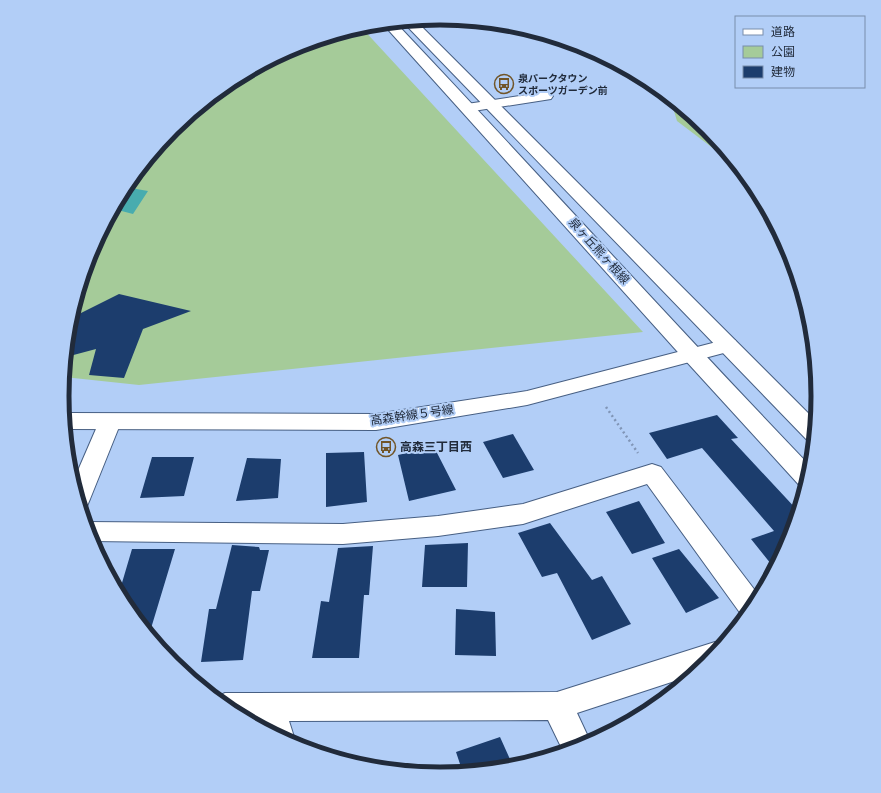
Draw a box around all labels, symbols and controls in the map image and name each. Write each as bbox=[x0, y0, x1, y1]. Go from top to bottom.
legend bbox=[735, 16, 865, 88]
text: 道路 bbox=[771, 25, 795, 39]
text: 公園 bbox=[771, 45, 795, 59]
text: 建物 bbox=[771, 65, 795, 79]
bus stop icon: 泉パークタウン スポーツガーデン前 bbox=[493, 73, 515, 95]
place label: 泉パークタウン スポーツガーデン前 bbox=[518, 73, 608, 96]
street label: 泉ヶ丘熊ヶ根線 bbox=[566, 215, 632, 287]
street label: 高森幹線５号線 bbox=[369, 402, 455, 428]
bus stop icon: 高森三丁目西 bbox=[375, 436, 397, 458]
place label: 高森三丁目西 bbox=[400, 440, 472, 454]

